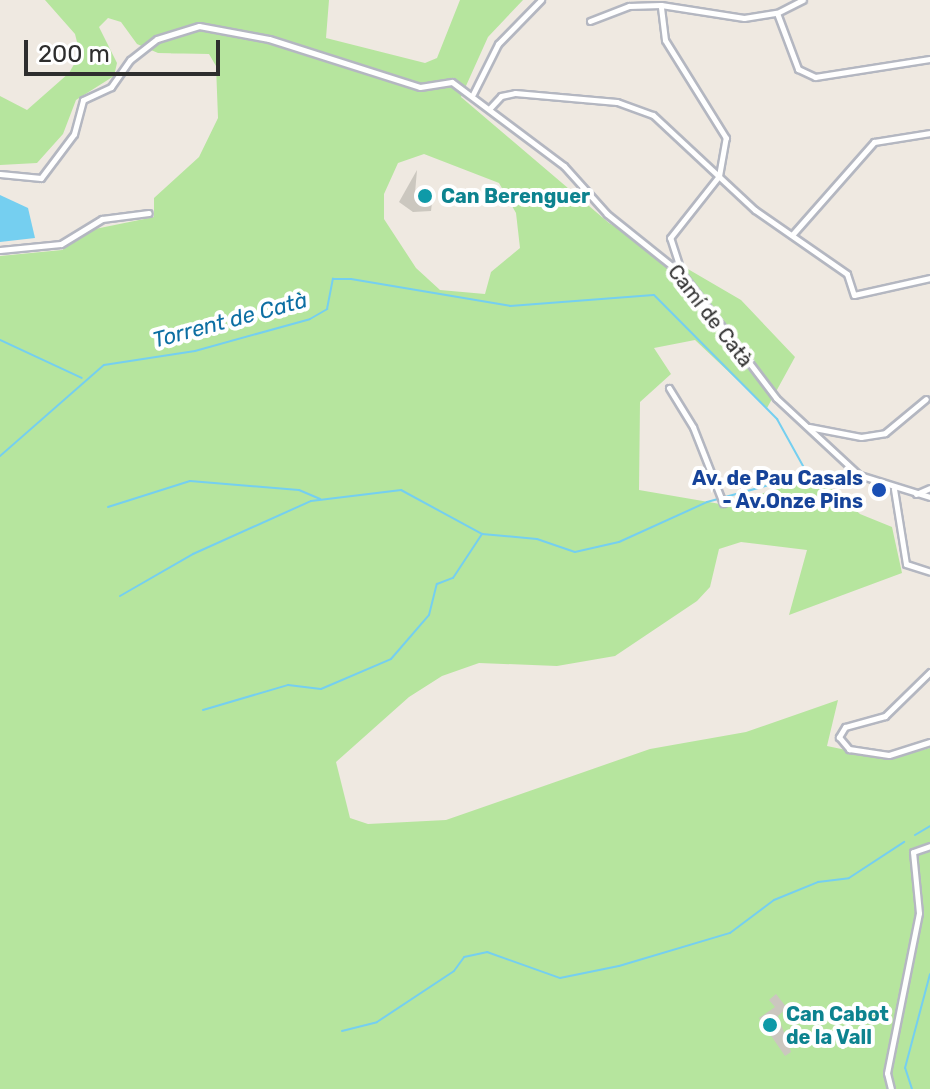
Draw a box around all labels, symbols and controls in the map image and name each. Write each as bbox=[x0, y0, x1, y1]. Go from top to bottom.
scale bar bbox=[28, 24, 224, 74]
text: 200 m bbox=[38, 40, 110, 68]
place label: Can Berenguer bbox=[441, 184, 590, 208]
marker: Can Berenguer bbox=[416, 187, 434, 205]
street label: Camí de Catà bbox=[663, 260, 757, 372]
water label: Torrent de Catà bbox=[150, 287, 310, 353]
place label: Av. de Pau Casals - Av.Onze Pins bbox=[692, 466, 863, 513]
marker: Av. de Pau Casals - Av.Onze Pins bbox=[870, 481, 888, 499]
place label: Can Cabot de la Vall bbox=[786, 1002, 889, 1049]
marker: Can Cabot de la Vall bbox=[761, 1016, 779, 1034]

